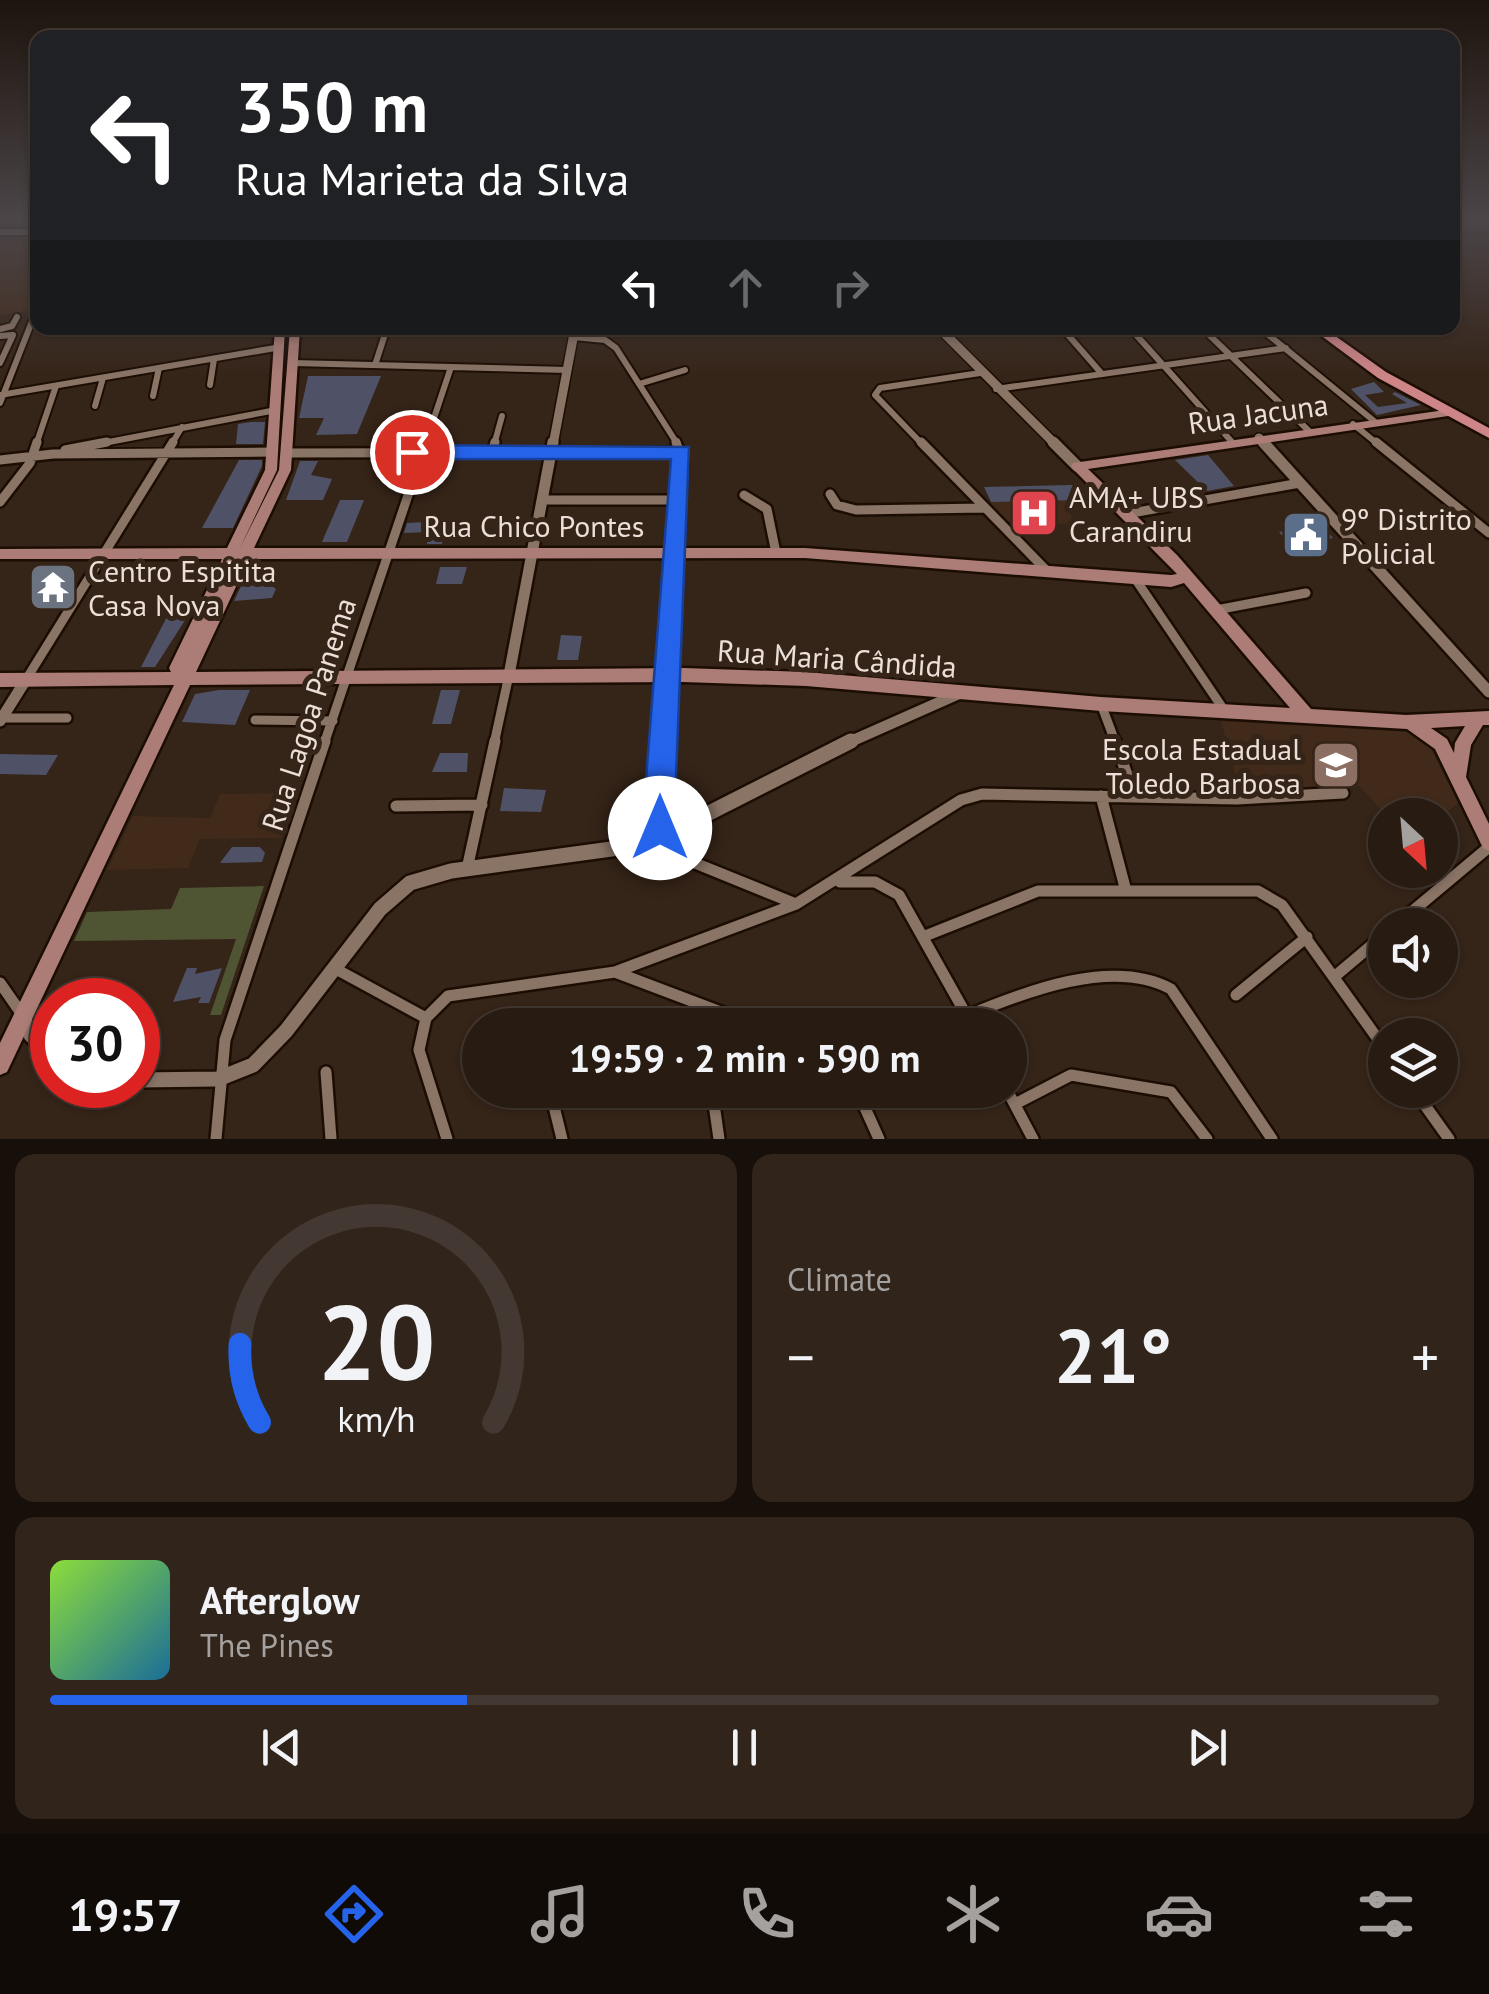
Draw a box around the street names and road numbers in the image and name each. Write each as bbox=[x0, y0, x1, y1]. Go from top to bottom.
street label: Rua Jacuna bbox=[1185, 384, 1331, 442]
street label: Rua Chico Pontes bbox=[423, 506, 645, 545]
street label: Rua Lagoa Panema bbox=[252, 592, 364, 836]
street label: Rua Maria Cândida bbox=[716, 630, 958, 686]

